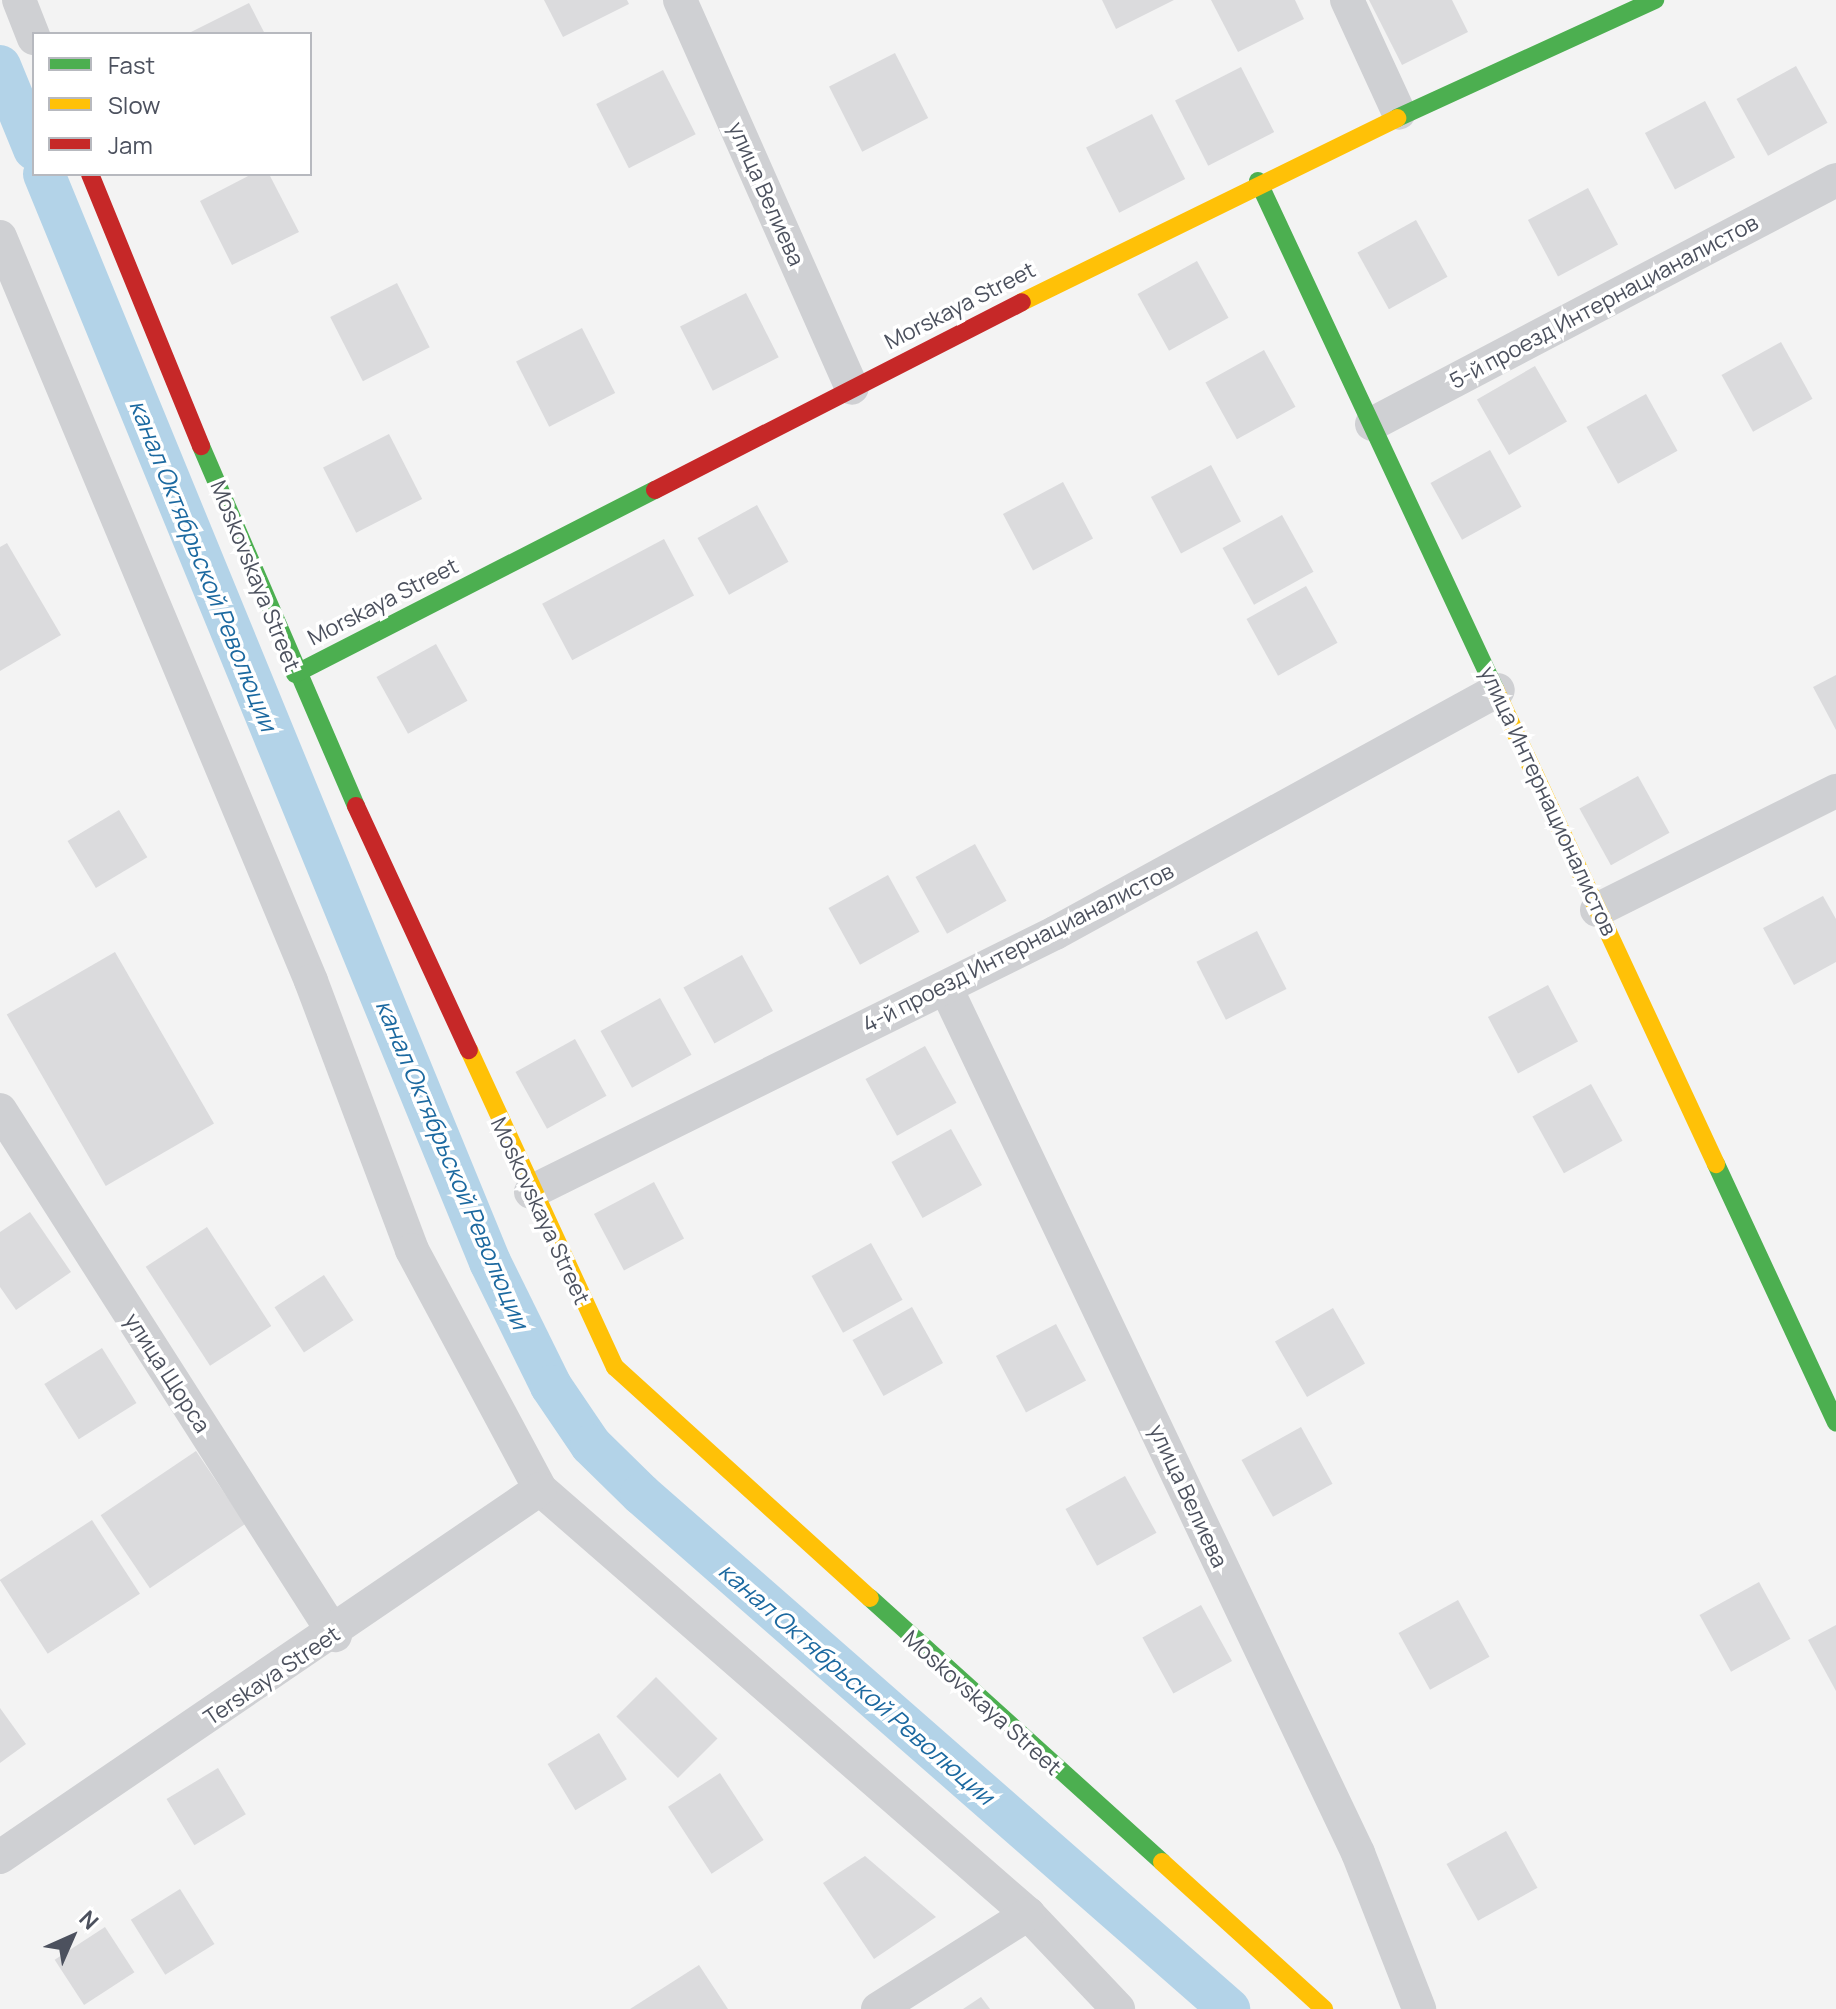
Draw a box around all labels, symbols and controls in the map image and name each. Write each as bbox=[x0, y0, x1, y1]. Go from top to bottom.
legend bbox=[32, 32, 312, 176]
text: Fast bbox=[108, 48, 155, 81]
text: Slow bbox=[108, 88, 161, 121]
street label: улица Велиева bbox=[722, 118, 810, 270]
text: Jam bbox=[108, 128, 153, 161]
street label: 5-й проезд Интернацианалистов bbox=[1445, 209, 1763, 395]
street label: Morskaya Street bbox=[880, 257, 1040, 355]
water label: канал Октябрьской Революции bbox=[124, 395, 284, 735]
street label: Moskovskaya Street bbox=[205, 477, 305, 675]
street label: Morskaya Street bbox=[303, 553, 463, 651]
street label: улица Интернационалистов bbox=[1474, 662, 1622, 940]
street label: 4-й проезд Интернацианалистов bbox=[858, 858, 1178, 1038]
water label: канал Октябрьской Революции bbox=[370, 995, 536, 1333]
street label: Moskovskaya Street bbox=[485, 1113, 595, 1309]
street label: улица Щорса bbox=[119, 1308, 215, 1438]
street label: улица Велиева bbox=[1143, 1420, 1233, 1572]
water label: канал Октябрьской Революции bbox=[714, 1556, 1000, 1810]
street label: Terskaya Street bbox=[199, 1621, 345, 1731]
street label: Moskovskaya Street bbox=[898, 1625, 1066, 1781]
north arrow bbox=[32, 1897, 112, 1977]
text: N bbox=[73, 1904, 105, 1936]

